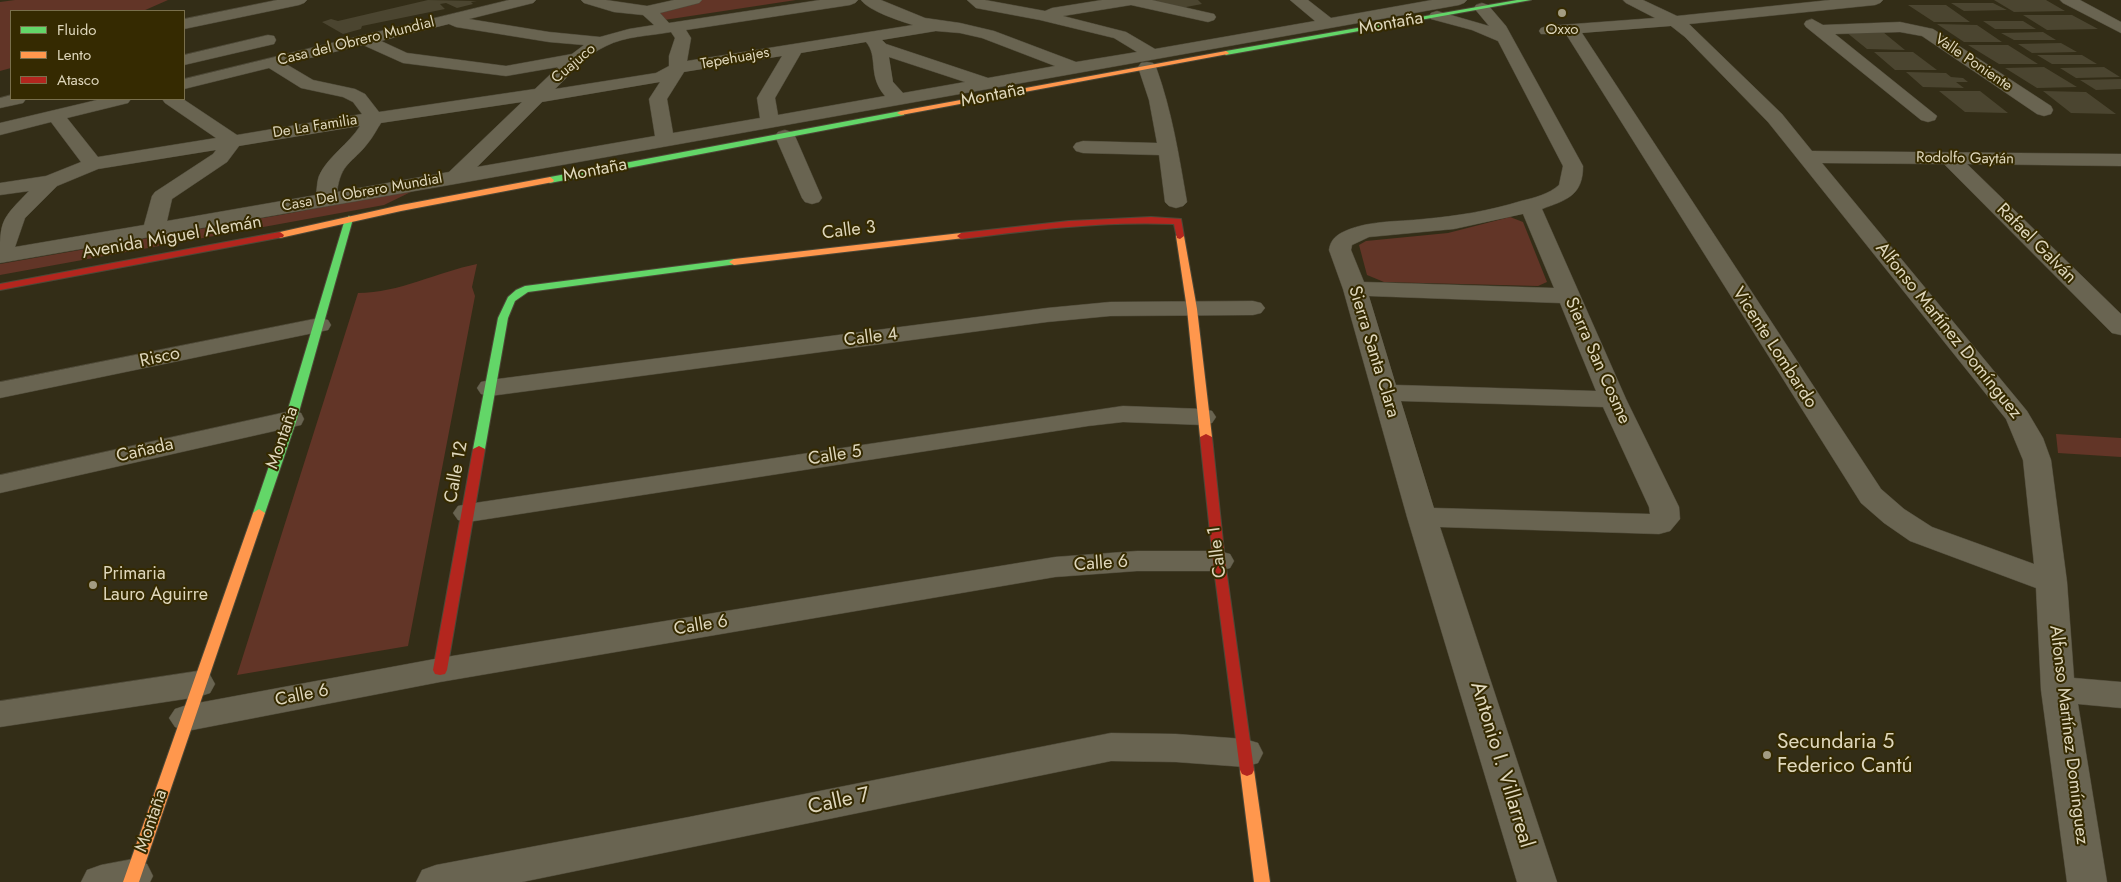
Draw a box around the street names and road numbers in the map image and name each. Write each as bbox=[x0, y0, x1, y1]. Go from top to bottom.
street label: Montaña bbox=[1357, 8, 1425, 40]
street label: Casa del Obrero Mundial bbox=[276, 14, 436, 70]
street label: Valle Poniente bbox=[1931, 31, 2015, 95]
street label: Cuajuco bbox=[548, 40, 600, 88]
street label: Tepehuajes bbox=[699, 44, 771, 74]
street label: Montaña bbox=[959, 79, 1027, 113]
street label: De La Familia bbox=[271, 111, 359, 143]
street label: Rodolfo Gaytán bbox=[1916, 149, 2014, 169]
street label: Montaña bbox=[561, 154, 629, 188]
street label: Casa Del Obrero Mundial bbox=[280, 170, 444, 216]
street label: Rafael Galván bbox=[1992, 200, 2080, 288]
street label: Avenida Miguel Alemán bbox=[81, 212, 263, 264]
street label: Calle 3 bbox=[821, 217, 877, 245]
street label: Alfonso Martínez Domínguez bbox=[1870, 238, 2026, 424]
street label: Vicente Lombardo bbox=[1727, 283, 1821, 413]
street label: Sierra Santa Clara bbox=[1343, 284, 1403, 420]
street label: Sierra San Cosme bbox=[1559, 294, 1635, 428]
street label: Calle 4 bbox=[843, 324, 899, 352]
street label: Risco bbox=[138, 343, 182, 373]
street label: Montaña bbox=[262, 404, 304, 472]
street label: Cañada bbox=[114, 434, 176, 468]
street label: Calle 12 bbox=[441, 439, 473, 505]
street label: Calle 5 bbox=[807, 441, 863, 471]
street label: Calle 1 bbox=[1204, 525, 1232, 579]
street label: Calle 6 bbox=[1073, 551, 1129, 577]
street label: Calle 6 bbox=[672, 611, 730, 641]
street label: Alfonso Martínez Domínguez bbox=[2044, 624, 2092, 846]
street label: Antonio I. Villarreal bbox=[1464, 679, 1538, 851]
street label: Calle 6 bbox=[273, 680, 331, 712]
street label: Calle 7 bbox=[806, 783, 872, 821]
street label: Montaña bbox=[131, 787, 173, 855]

